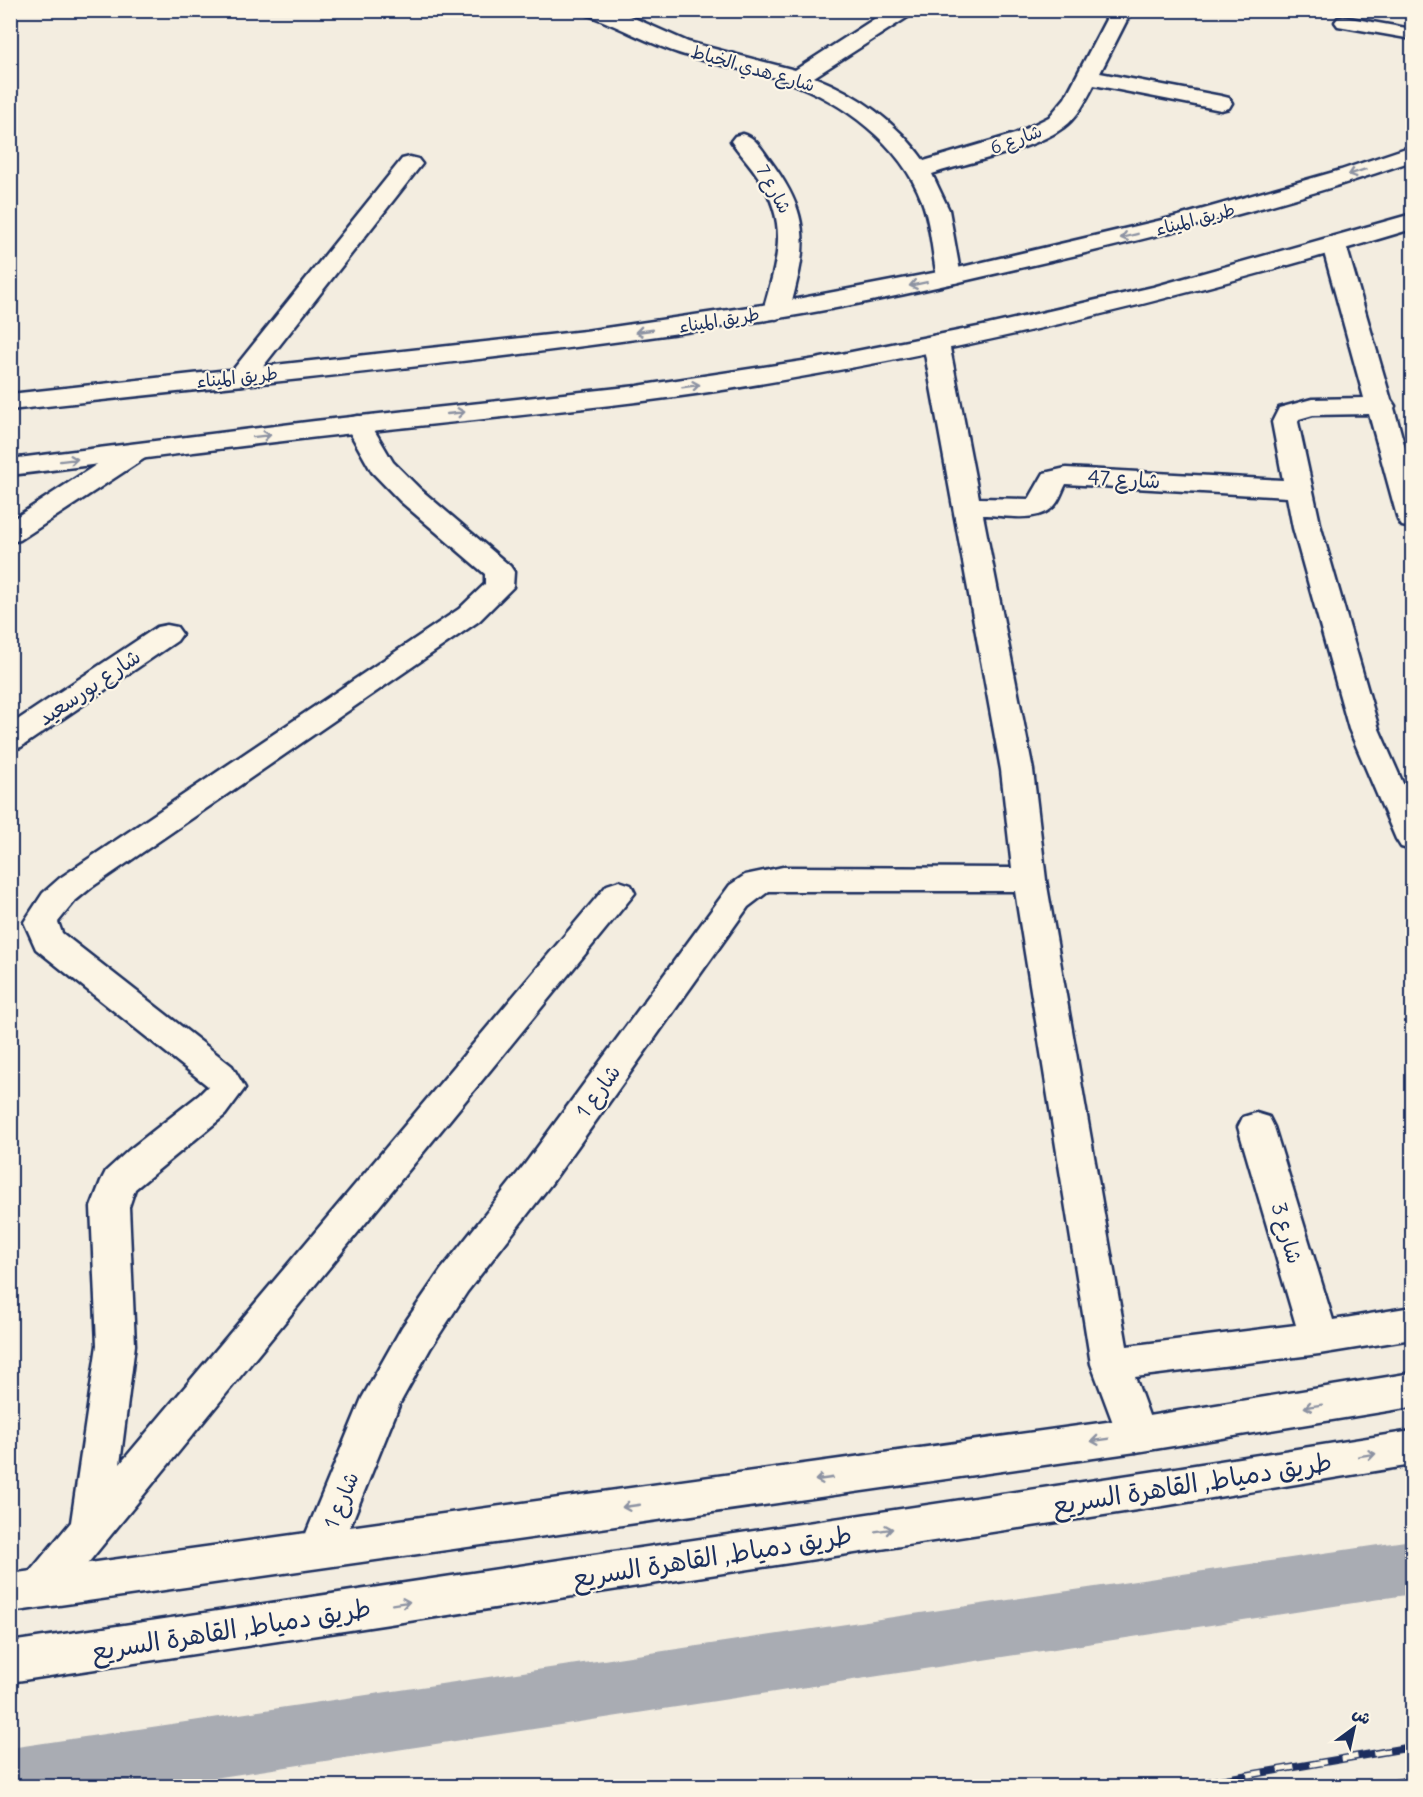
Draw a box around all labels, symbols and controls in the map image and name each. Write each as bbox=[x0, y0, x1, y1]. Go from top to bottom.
street label: شارع هدي الخياط bbox=[688, 39, 818, 99]
street label: شارع 6 bbox=[987, 119, 1045, 160]
street label: شارع 7 bbox=[750, 161, 797, 218]
one-way arrow bbox=[1348, 167, 1367, 178]
street label: طريق الميناء bbox=[1153, 197, 1237, 241]
one-way arrow bbox=[1120, 231, 1139, 243]
one-way arrow bbox=[909, 279, 929, 290]
street label: طريق الميناء bbox=[677, 302, 761, 338]
one-way arrow bbox=[634, 326, 654, 337]
street label: طريق الميناء bbox=[195, 361, 279, 393]
one-way arrow bbox=[681, 380, 701, 391]
one-way arrow bbox=[445, 408, 465, 419]
one-way arrow bbox=[252, 430, 272, 441]
one-way arrow bbox=[58, 454, 78, 465]
street label: شارع 47 bbox=[1087, 464, 1161, 496]
street label: شارع بورسعيد bbox=[32, 643, 147, 733]
street label: شارع 1 bbox=[570, 1059, 628, 1124]
street label: شارع 3 bbox=[1264, 1199, 1309, 1267]
one-way arrow bbox=[1304, 1401, 1324, 1412]
one-way arrow bbox=[1091, 1435, 1111, 1446]
street label: طريق دمياط, القاهرة السريع bbox=[1050, 1445, 1335, 1524]
one-way arrow bbox=[1357, 1450, 1377, 1461]
street label: شارع 1 bbox=[317, 1468, 366, 1533]
one-way arrow bbox=[814, 1473, 834, 1484]
one-way arrow bbox=[621, 1500, 641, 1511]
street label: طريق دمياط, القاهرة السريع bbox=[570, 1518, 855, 1597]
one-way arrow bbox=[874, 1525, 894, 1536]
street label: طريق دمياط, القاهرة السريع bbox=[89, 1591, 374, 1670]
one-way arrow bbox=[390, 1598, 410, 1609]
north arrow bbox=[1324, 1698, 1384, 1758]
text: ش bbox=[1349, 1702, 1375, 1729]

